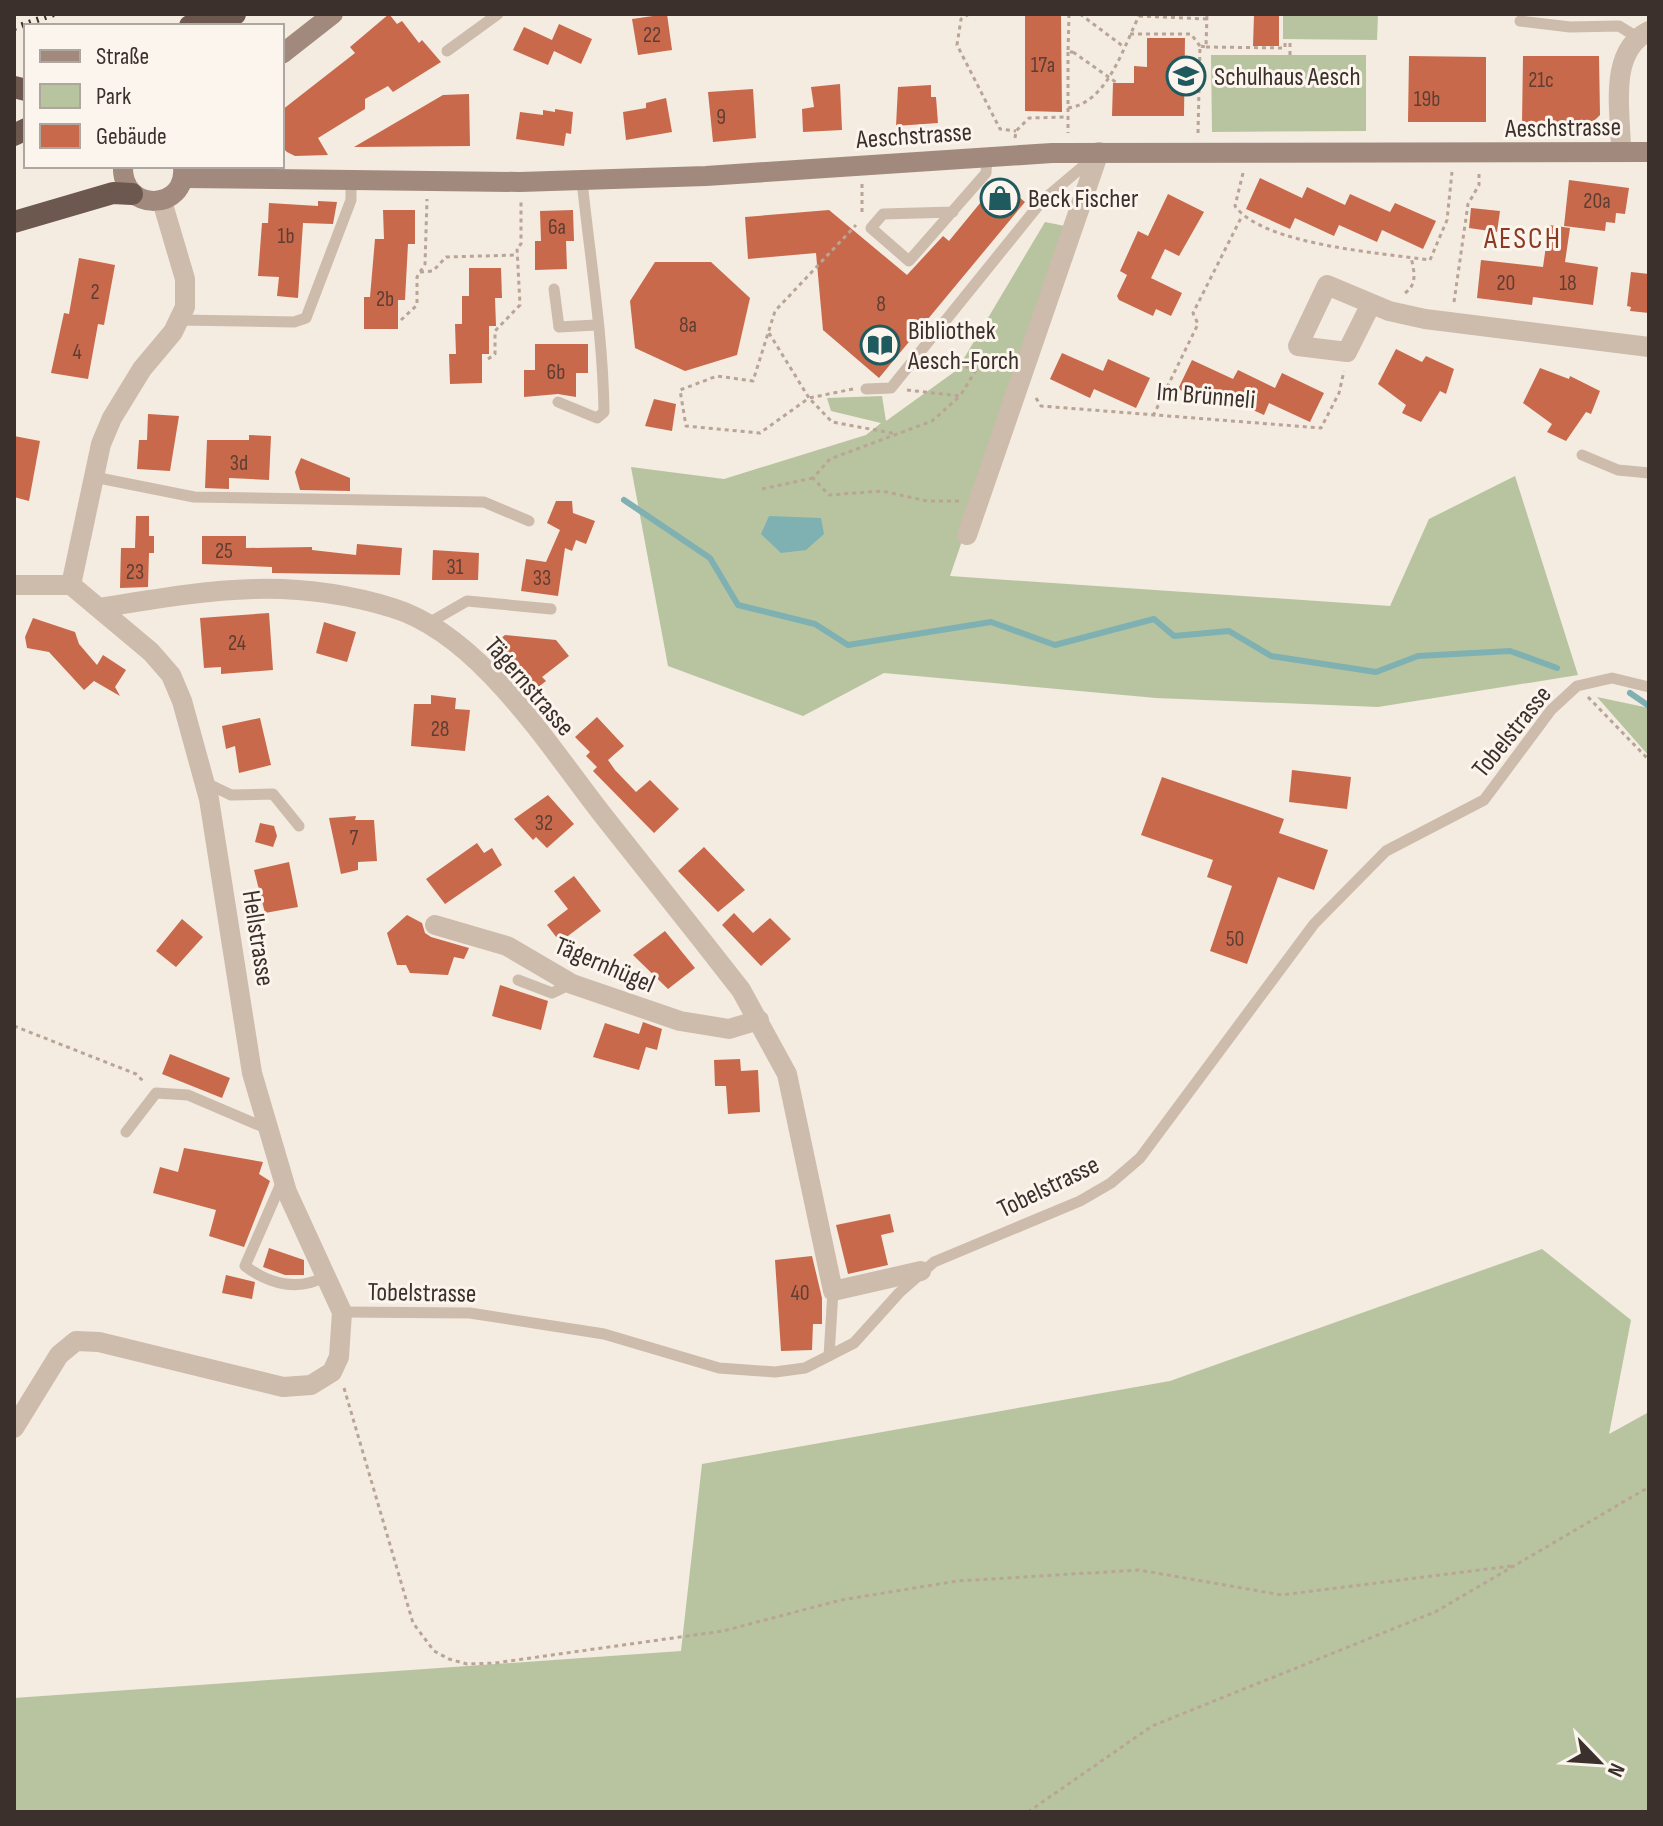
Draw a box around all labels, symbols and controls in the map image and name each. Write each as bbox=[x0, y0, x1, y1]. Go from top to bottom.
house number: 22 bbox=[643, 22, 661, 49]
legend bbox=[24, 24, 284, 168]
text: Straße bbox=[96, 42, 149, 71]
house number: 17a bbox=[1031, 52, 1055, 79]
school or university icon: Schulhaus Aesch bbox=[1165, 55, 1207, 97]
place label: Schulhaus Aesch bbox=[1214, 62, 1361, 93]
house number: 21c bbox=[1528, 67, 1554, 94]
text: Park bbox=[96, 82, 131, 111]
house number: 19b bbox=[1414, 86, 1440, 113]
house number: 9 bbox=[716, 104, 726, 131]
street label: Aeschstrasse bbox=[1504, 112, 1621, 145]
street label: Aeschstrasse bbox=[854, 117, 973, 156]
text: Gebäude bbox=[96, 122, 167, 151]
shop icon: Beck Fischer bbox=[979, 177, 1021, 219]
place label: Beck Fischer bbox=[1028, 184, 1139, 215]
house number: 20a bbox=[1583, 188, 1611, 215]
house number: 6a bbox=[548, 214, 566, 241]
district label: AESCH bbox=[1483, 221, 1562, 257]
house number: 1b bbox=[277, 223, 295, 250]
house number: 20 bbox=[1497, 270, 1515, 297]
house number: 18 bbox=[1559, 270, 1577, 297]
house number: 2 bbox=[90, 279, 100, 306]
house number: 2b bbox=[376, 286, 394, 313]
house number: 8 bbox=[876, 291, 886, 318]
house number: 8a bbox=[679, 312, 697, 339]
place label: Bibliothek Aesch-Forch bbox=[907, 316, 1019, 377]
library icon: Bibliothek Aesch-Forch bbox=[859, 324, 901, 366]
house number: 4 bbox=[72, 339, 82, 366]
house number: 6b bbox=[547, 359, 565, 386]
street label: Im Brünneli bbox=[1155, 377, 1256, 416]
house number: 3d bbox=[230, 450, 248, 477]
house number: 25 bbox=[215, 538, 233, 565]
house number: 31 bbox=[447, 554, 464, 581]
house number: 23 bbox=[126, 559, 144, 586]
house number: 33 bbox=[533, 565, 551, 592]
house number: 24 bbox=[228, 630, 246, 657]
street label: Tägernstrasse bbox=[477, 631, 580, 743]
street label: Tobelstrasse bbox=[1466, 680, 1558, 784]
house number: 28 bbox=[431, 716, 449, 743]
house number: 32 bbox=[535, 810, 553, 837]
house number: 7 bbox=[350, 825, 359, 852]
street label: Hellstrasse bbox=[235, 888, 280, 988]
house number: 50 bbox=[1226, 926, 1244, 953]
street label: Tägernhügel bbox=[550, 930, 659, 1000]
street label: Tobelstrasse bbox=[993, 1150, 1104, 1225]
street label: Tobelstrasse bbox=[367, 1277, 477, 1310]
house number: 40 bbox=[790, 1280, 810, 1307]
north arrow bbox=[1559, 1722, 1639, 1802]
text: N bbox=[1601, 1759, 1630, 1781]

